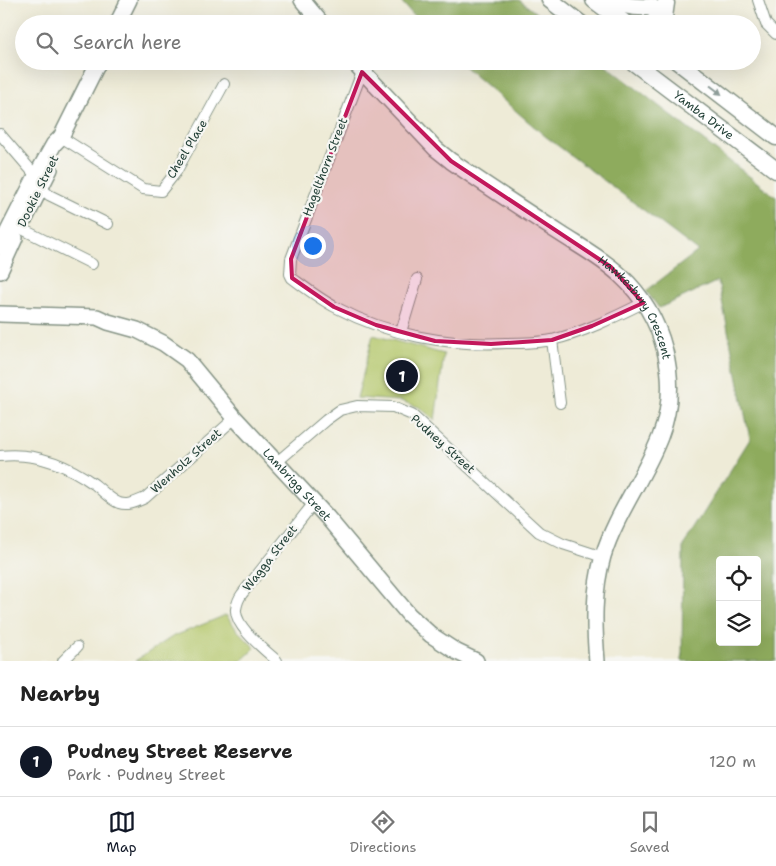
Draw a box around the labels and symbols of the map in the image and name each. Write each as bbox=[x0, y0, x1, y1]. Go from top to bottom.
one-way arrow bbox=[709, 85, 722, 96]
street label: Yamba Drive bbox=[670, 87, 737, 143]
street label: Hagelthorn Street bbox=[299, 115, 351, 219]
street label: Cheel Place bbox=[163, 116, 211, 182]
street label: Dookie Street bbox=[14, 152, 62, 230]
your location bbox=[300, 233, 326, 259]
street label: Hawkesbury Crescent bbox=[595, 252, 675, 361]
pin: 1 bbox=[386, 357, 418, 395]
street label: Pudney Street bbox=[407, 411, 479, 477]
street label: Wenholz Street bbox=[147, 425, 225, 497]
street label: Lambrigg Street bbox=[259, 445, 335, 524]
street label: Wagga Street bbox=[239, 522, 301, 594]

